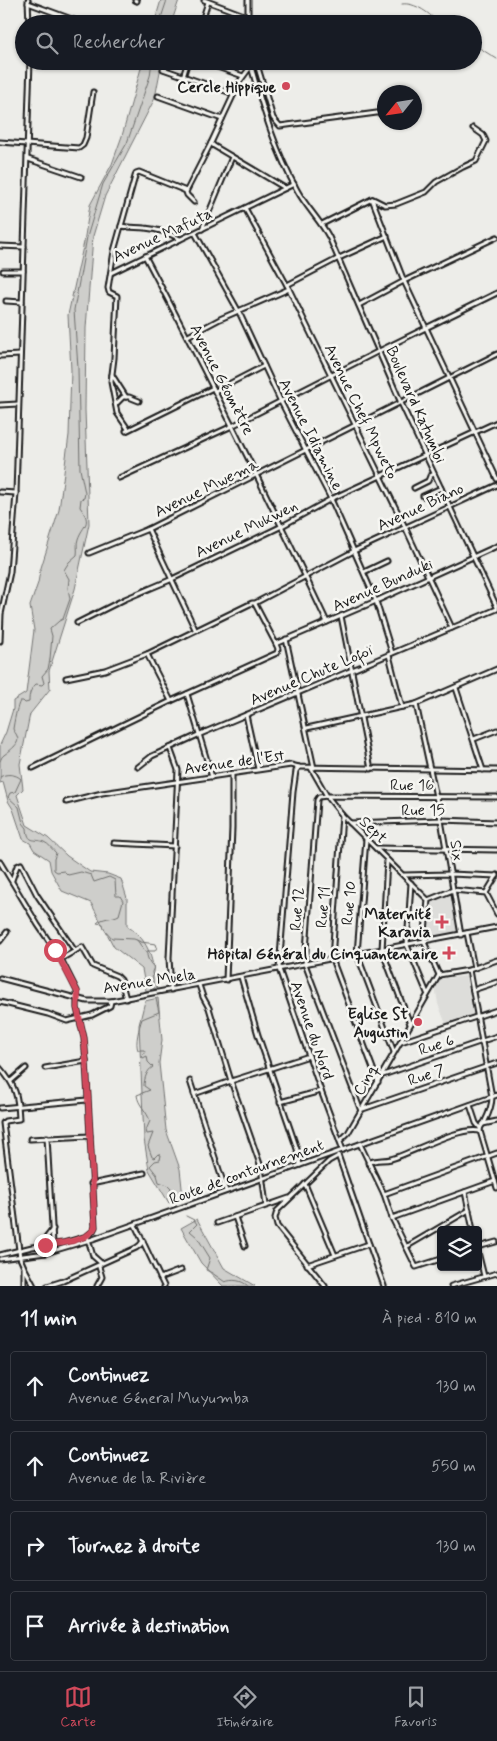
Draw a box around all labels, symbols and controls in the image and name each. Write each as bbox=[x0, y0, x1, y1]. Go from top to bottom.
search box bbox=[15, 15, 482, 70]
icon: search bbox=[33, 29, 61, 57]
text: Rechercher bbox=[73, 30, 165, 55]
place label: Cercle Hippique bbox=[177, 77, 276, 98]
marker: Cercle Hippique bbox=[280, 80, 292, 92]
north arrow bbox=[377, 85, 422, 130]
street label: Avenue Mafuta bbox=[109, 203, 216, 268]
street label: Avenue Géomètre bbox=[185, 321, 259, 439]
street label: Avenue Chef Mpweto bbox=[319, 341, 403, 483]
street label: Boulevard Katumbi bbox=[380, 343, 451, 467]
street label: Avenue Idiamine bbox=[273, 375, 348, 494]
street label: Avenue Mwema bbox=[151, 454, 262, 523]
street label: Avenue Biano bbox=[374, 478, 467, 537]
street label: Avenue Mukwen bbox=[192, 496, 301, 563]
street label: Avenue Bunduki bbox=[329, 554, 436, 617]
street label: Avenue Chute Lofoï bbox=[247, 640, 378, 713]
street label: Avenue de l'Est bbox=[183, 745, 286, 780]
street label: Rue 16 bbox=[390, 775, 434, 796]
street label: Rue 15 bbox=[401, 800, 445, 821]
street label: Sept bbox=[354, 812, 392, 849]
street label: Six bbox=[444, 838, 469, 862]
street label: Rue 10 bbox=[337, 880, 362, 926]
street label: Rue 11 bbox=[311, 885, 336, 929]
street label: Rue 12 bbox=[285, 887, 309, 932]
place label: Maternité Karavia bbox=[364, 904, 432, 943]
marker: Maternité Karavia bbox=[435, 915, 449, 929]
route start bbox=[44, 939, 67, 962]
place label: Hôpital Général du Cinquantenaire bbox=[207, 944, 438, 965]
marker: Hôpital Général du Cinquantenaire bbox=[442, 946, 456, 960]
street label: Avenue Muela bbox=[101, 964, 197, 999]
street label: Avenue du Nord bbox=[285, 978, 338, 1083]
place label: Eglise St Augustin bbox=[347, 1004, 408, 1044]
marker: Eglise St Augustin bbox=[412, 1016, 424, 1028]
street label: Rue 6 bbox=[416, 1030, 457, 1061]
street label: Rue 7 bbox=[405, 1059, 448, 1091]
street label: Cinq bbox=[349, 1060, 384, 1100]
street label: Route de contournement bbox=[166, 1135, 327, 1210]
map controls bbox=[437, 1226, 482, 1271]
button: layers bbox=[437, 1226, 482, 1271]
route end bbox=[34, 1234, 57, 1257]
text: 11 min bbox=[20, 1305, 77, 1333]
text: À pied · 810 m bbox=[382, 1308, 477, 1329]
text: Continuez bbox=[68, 1363, 149, 1388]
icon: ahead bbox=[21, 1372, 49, 1400]
text: 130 m bbox=[435, 1376, 476, 1397]
text: Avenue Géneral Muyumba bbox=[68, 1388, 249, 1409]
text: Continuez bbox=[68, 1443, 149, 1468]
icon: ahead bbox=[21, 1452, 49, 1480]
text: 550 m bbox=[431, 1456, 476, 1477]
text: Avenue de la Rivière bbox=[68, 1468, 206, 1489]
icon: right bbox=[21, 1532, 49, 1560]
text: Tournez à droite bbox=[68, 1534, 200, 1559]
text: 130 m bbox=[435, 1536, 476, 1557]
icon: arrive bbox=[21, 1612, 49, 1640]
text: Arrivée à destination bbox=[68, 1614, 229, 1639]
tab: Carte bbox=[60, 1683, 96, 1731]
tab: Itinéraire bbox=[216, 1683, 274, 1731]
tab: Favoris bbox=[394, 1683, 437, 1731]

